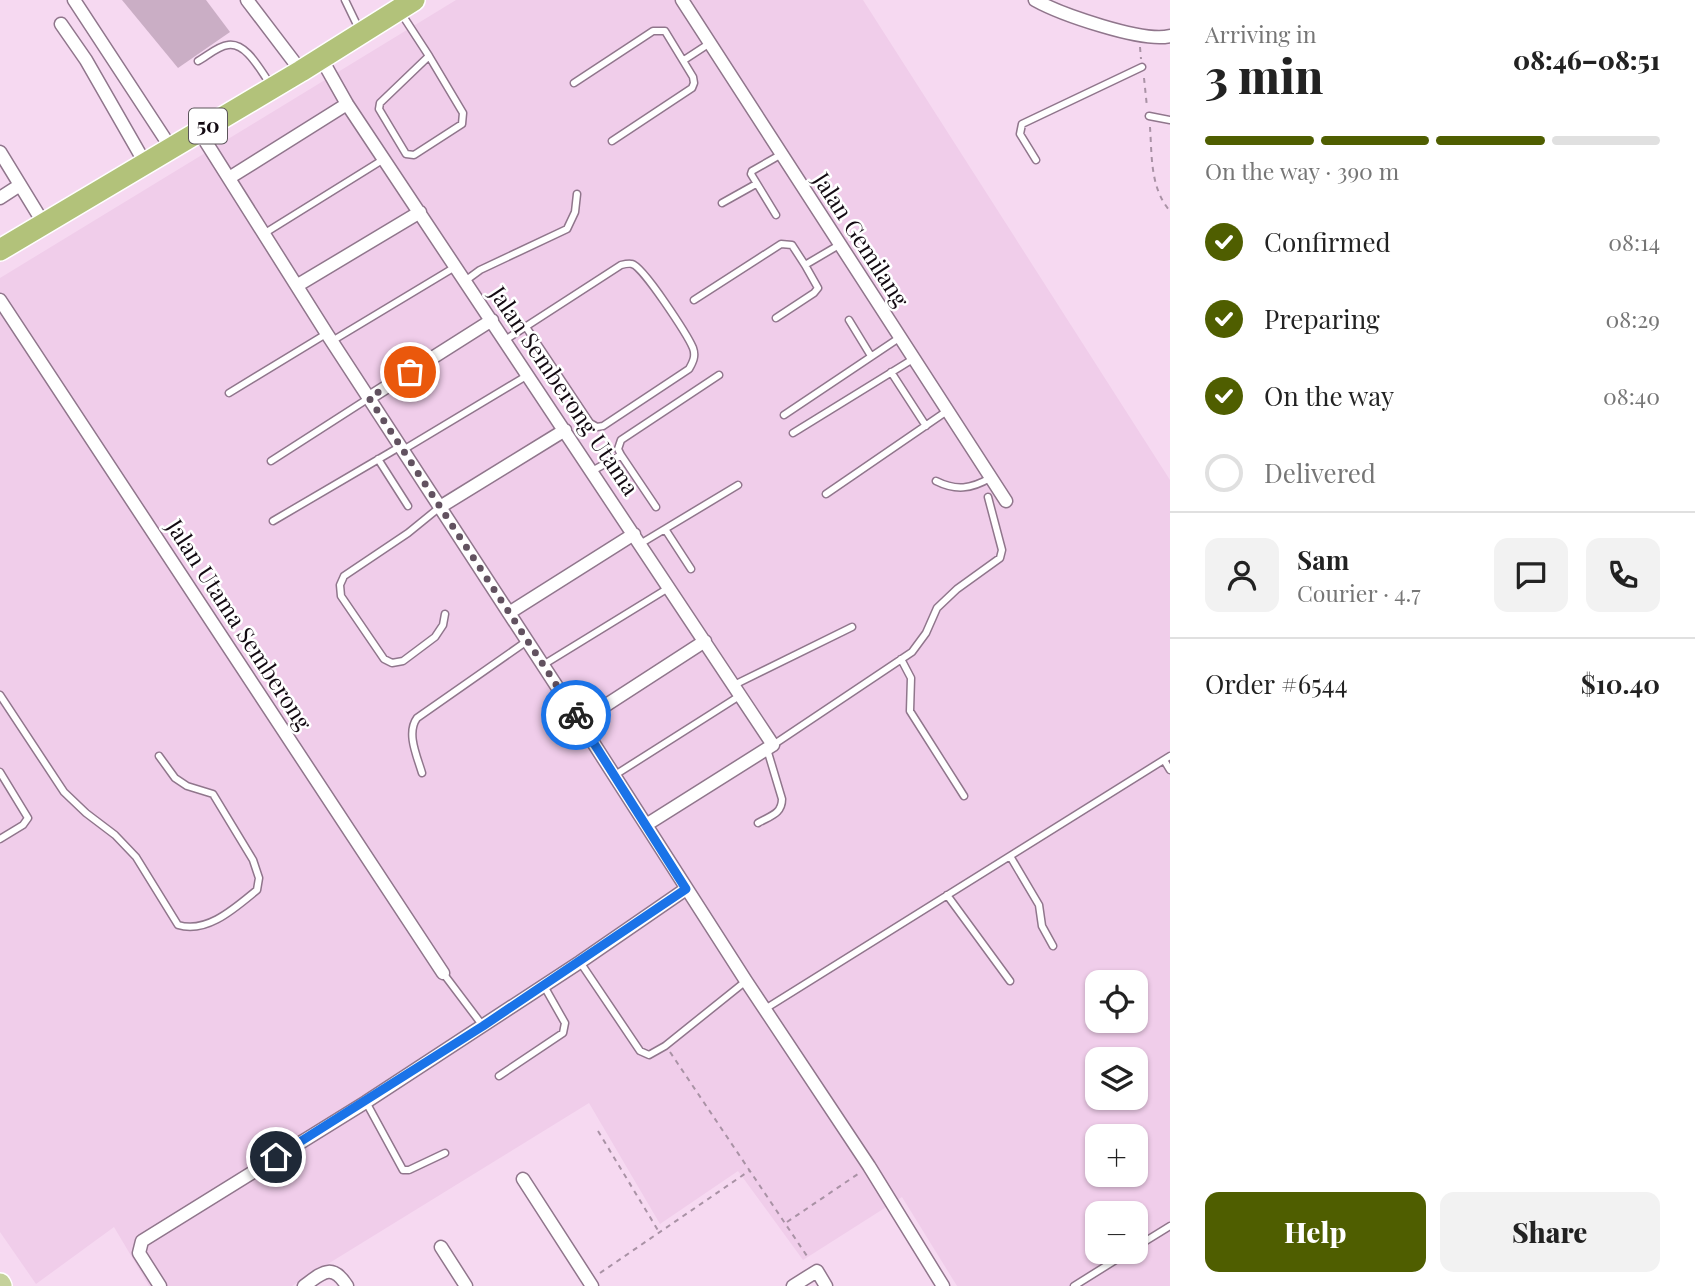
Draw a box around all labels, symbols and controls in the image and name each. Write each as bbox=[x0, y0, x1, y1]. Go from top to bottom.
text: Arriving in bbox=[1205, 18, 1317, 49]
text: 08:46–08:51 bbox=[1513, 42, 1660, 77]
text: 3 min bbox=[1205, 44, 1323, 106]
road number: 50 bbox=[189, 108, 227, 144]
text: On the way · 390 m bbox=[1205, 155, 1399, 186]
street label: Jalan Gemilang bbox=[807, 165, 917, 312]
icon: check bbox=[1205, 223, 1243, 261]
text: Confirmed bbox=[1264, 224, 1391, 259]
text: 08:14 bbox=[1608, 226, 1660, 257]
street label: Jalan Semberong Utama bbox=[483, 279, 647, 501]
icon: check bbox=[1205, 300, 1243, 338]
text: Preparing bbox=[1264, 301, 1380, 336]
text: 08:29 bbox=[1605, 303, 1660, 334]
pin bbox=[380, 342, 440, 402]
icon: bag bbox=[391, 353, 429, 391]
icon: check bbox=[1205, 377, 1243, 415]
text: On the way bbox=[1264, 378, 1394, 413]
text: 08:40 bbox=[1603, 380, 1660, 411]
text: Delivered bbox=[1264, 455, 1376, 490]
street label: Jalan Utama Semberong bbox=[160, 512, 320, 736]
button: person bbox=[1205, 538, 1279, 612]
button: chat bbox=[1494, 538, 1568, 612]
button: phone bbox=[1586, 538, 1660, 612]
text: Sam bbox=[1297, 542, 1349, 577]
text: Courier · 4.7 bbox=[1297, 577, 1421, 608]
text: Order #6544 bbox=[1205, 666, 1348, 701]
text: $10.40 bbox=[1581, 666, 1660, 701]
courier bbox=[541, 680, 611, 750]
icon: bike bbox=[557, 696, 595, 734]
map controls bbox=[1085, 970, 1148, 1264]
button: locate bbox=[1085, 970, 1148, 1033]
button: layers bbox=[1085, 1047, 1148, 1110]
button: + bbox=[1085, 1124, 1148, 1187]
pin bbox=[246, 1127, 306, 1187]
icon: home bbox=[257, 1138, 295, 1176]
button: Help bbox=[1205, 1192, 1426, 1272]
button: Share bbox=[1440, 1192, 1660, 1272]
button: − bbox=[1085, 1201, 1148, 1264]

